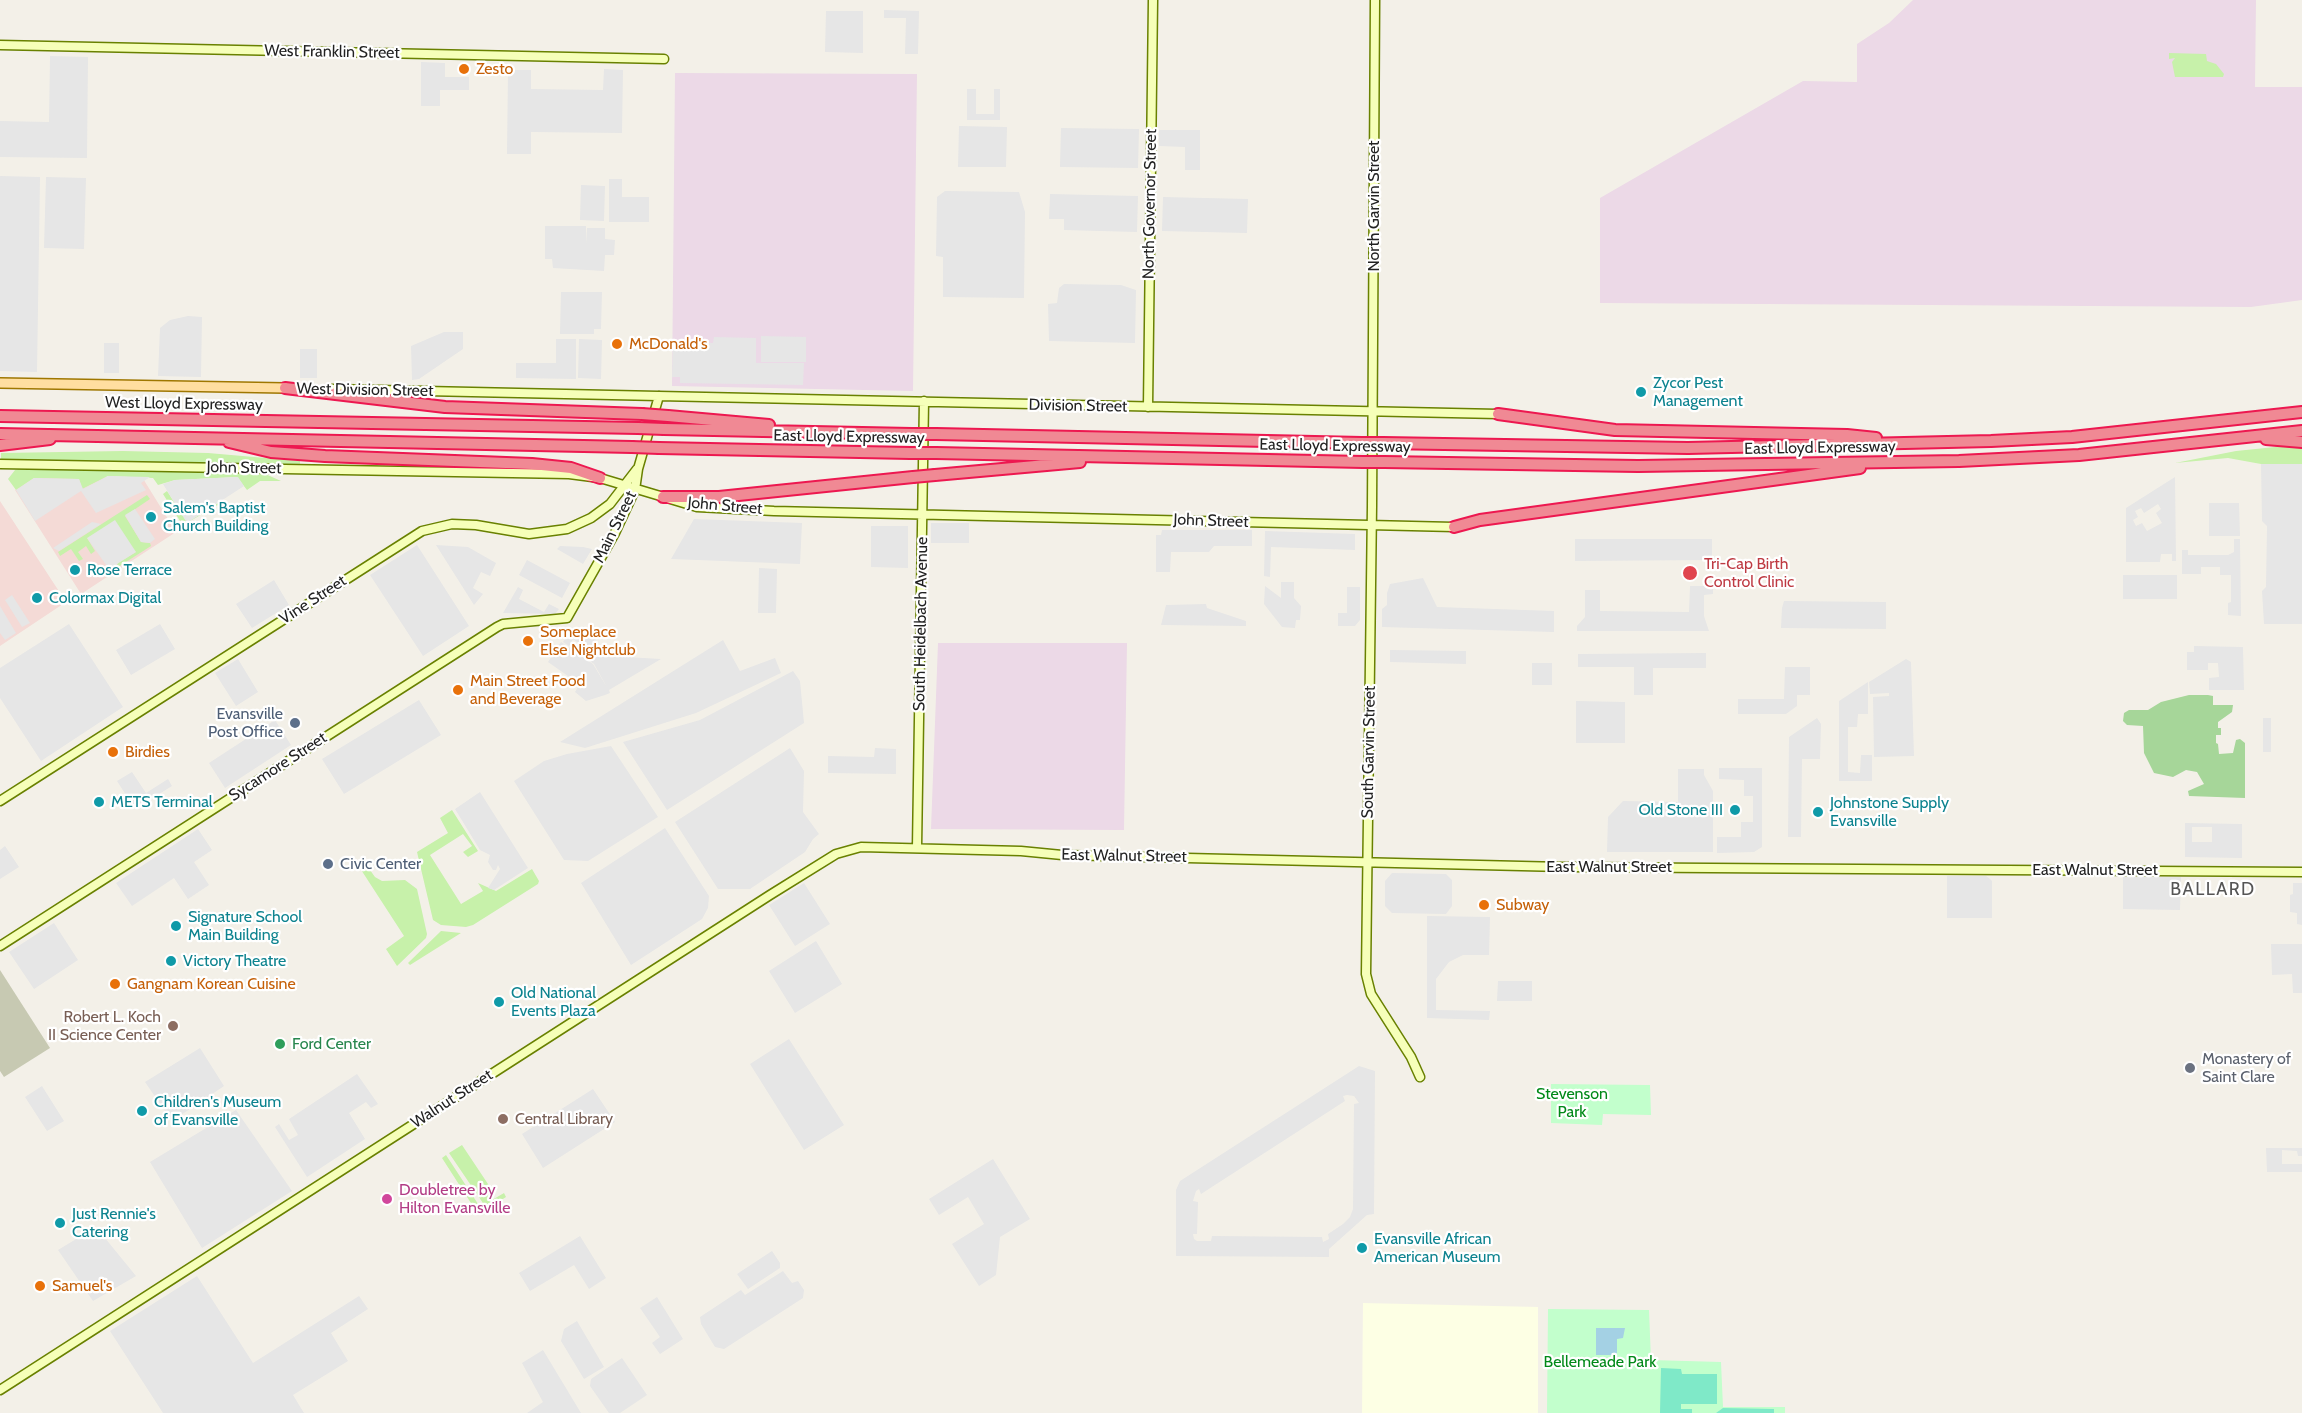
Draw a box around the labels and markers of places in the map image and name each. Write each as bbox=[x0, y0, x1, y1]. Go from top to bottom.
place label: Zesto bbox=[476, 59, 513, 79]
marker: Zesto bbox=[457, 62, 471, 76]
place label: McDonald's bbox=[629, 334, 708, 354]
marker: McDonald's bbox=[610, 337, 624, 351]
place label: Zycor Pest Management bbox=[1653, 373, 1743, 411]
marker: Zycor Pest Management bbox=[1634, 385, 1648, 399]
place label: Salem's Baptist Church Building bbox=[163, 498, 268, 536]
marker: Salem's Baptist Church Building bbox=[144, 510, 158, 524]
place label: Tri-Cap Birth Control Clinic bbox=[1704, 554, 1794, 592]
place label: Rose Terrace bbox=[87, 560, 172, 580]
marker: Rose Terrace bbox=[68, 563, 82, 577]
marker: Tri-Cap Birth Control Clinic bbox=[1681, 564, 1699, 582]
place label: Colormax Digital bbox=[49, 588, 161, 608]
marker: Colormax Digital bbox=[30, 591, 44, 605]
place label: Someplace Else Nightclub bbox=[540, 622, 636, 660]
marker: Someplace Else Nightclub bbox=[521, 634, 535, 648]
place label: Main Street Food and Beverage bbox=[470, 671, 585, 709]
marker: Main Street Food and Beverage bbox=[451, 683, 465, 697]
place label: Evansville Post Office bbox=[208, 704, 283, 742]
marker: Evansville Post Office bbox=[288, 716, 302, 730]
place label: Birdies bbox=[125, 742, 170, 762]
marker: Birdies bbox=[106, 745, 120, 759]
place label: METS Terminal bbox=[111, 792, 213, 812]
place label: Johnstone Supply Evansville bbox=[1830, 793, 1949, 831]
marker: METS Terminal bbox=[92, 795, 106, 809]
place label: Old Stone III bbox=[1638, 800, 1723, 820]
marker: Old Stone III bbox=[1728, 803, 1742, 817]
marker: Johnstone Supply Evansville bbox=[1811, 805, 1825, 819]
place label: Civic Center bbox=[340, 854, 421, 874]
marker: Civic Center bbox=[321, 857, 335, 871]
place label: Subway bbox=[1496, 895, 1549, 915]
marker: Subway bbox=[1477, 898, 1491, 912]
place label: Signature School Main Building bbox=[188, 907, 302, 945]
marker: Signature School Main Building bbox=[169, 919, 183, 933]
place label: Victory Theatre bbox=[183, 951, 286, 971]
marker: Victory Theatre bbox=[164, 954, 178, 968]
place label: Gangnam Korean Cuisine bbox=[127, 974, 296, 994]
marker: Gangnam Korean Cuisine bbox=[108, 977, 122, 991]
place label: Old National Events Plaza bbox=[511, 983, 596, 1021]
marker: Old National Events Plaza bbox=[492, 995, 506, 1009]
place label: Robert L. Koch II Science Center bbox=[48, 1007, 161, 1045]
marker: Robert L. Koch II Science Center bbox=[166, 1019, 180, 1033]
place label: Ford Center bbox=[292, 1034, 371, 1054]
marker: Ford Center bbox=[273, 1037, 287, 1051]
place label: Monastery of Saint Clare bbox=[2202, 1049, 2291, 1087]
marker: Monastery of Saint Clare bbox=[2183, 1061, 2197, 1075]
place label: Children's Museum of Evansville bbox=[154, 1092, 281, 1130]
marker: Children's Museum of Evansville bbox=[135, 1104, 149, 1118]
place label: Central Library bbox=[515, 1109, 613, 1129]
marker: Central Library bbox=[496, 1112, 510, 1126]
place label: Doubletree by Hilton Evansville bbox=[399, 1180, 510, 1218]
marker: Doubletree by Hilton Evansville bbox=[380, 1192, 394, 1206]
place label: Just Rennie's Catering bbox=[72, 1204, 156, 1242]
marker: Just Rennie's Catering bbox=[53, 1216, 67, 1230]
place label: Evansville African American Museum bbox=[1374, 1229, 1500, 1267]
marker: Evansville African American Museum bbox=[1355, 1241, 1369, 1255]
place label: Samuel's bbox=[52, 1276, 112, 1296]
marker: Samuel's bbox=[33, 1279, 47, 1293]

